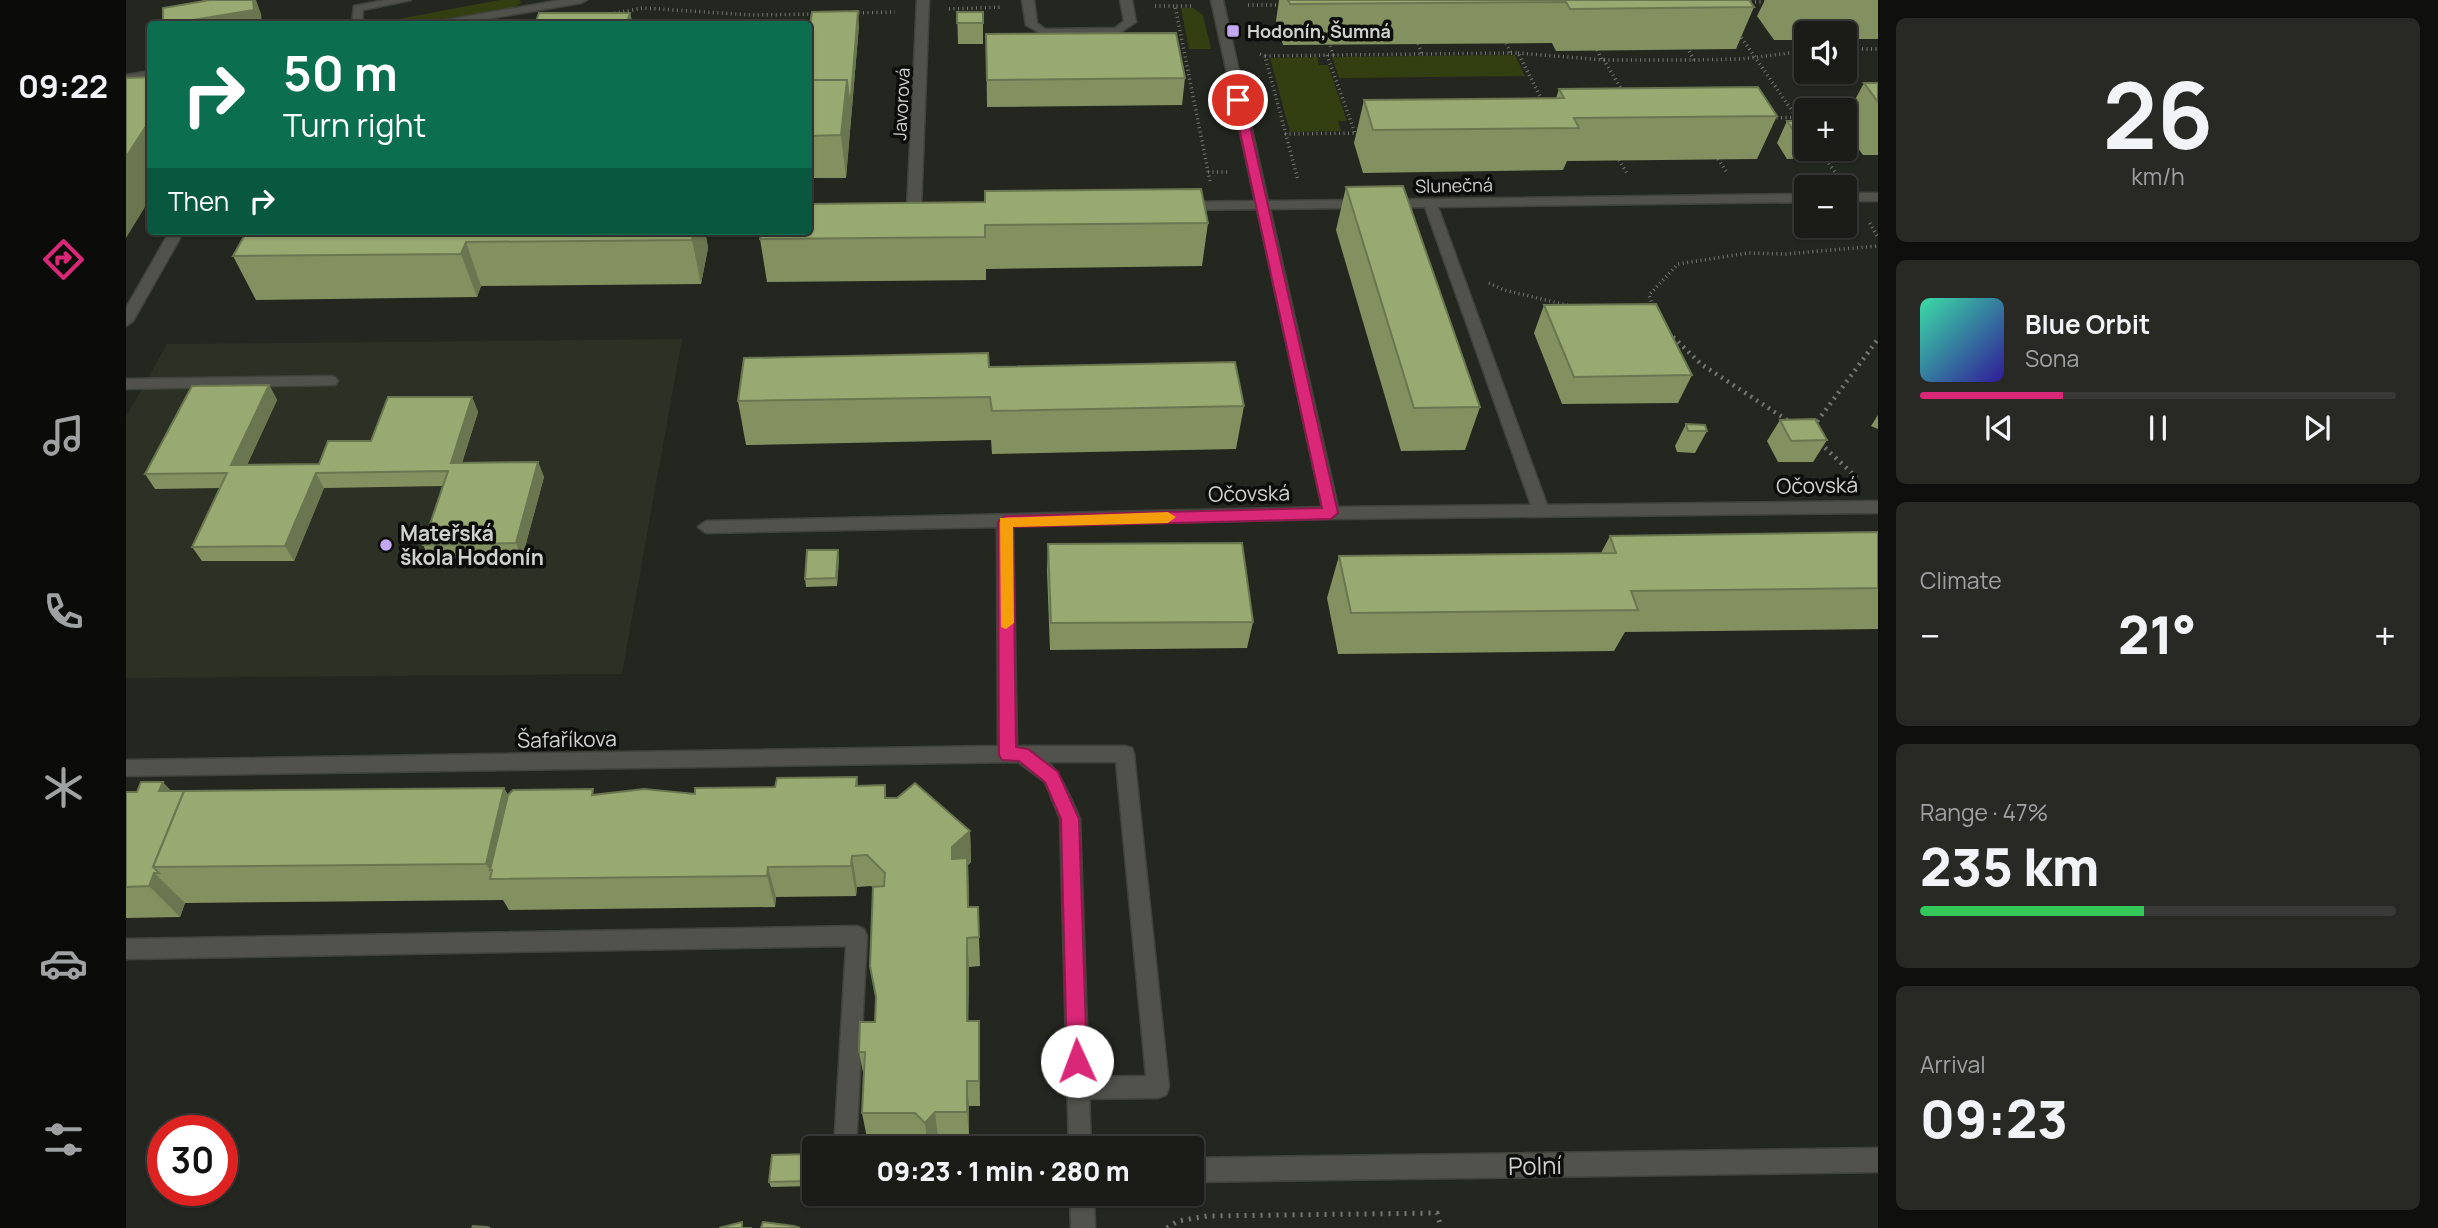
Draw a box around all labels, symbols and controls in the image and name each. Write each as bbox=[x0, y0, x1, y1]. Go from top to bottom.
place label: Hodonín, Šumná bbox=[1247, 19, 1391, 43]
map controls bbox=[1794, 21, 1857, 238]
button: sound bbox=[1794, 21, 1857, 84]
marker: Hodonín, Šumná bbox=[1225, 23, 1241, 39]
text: 50 m bbox=[283, 39, 398, 106]
icon: right bbox=[168, 49, 259, 140]
text: 26 bbox=[2103, 52, 2213, 176]
text: 09:22 bbox=[18, 64, 108, 108]
street label: Javorová bbox=[887, 67, 915, 141]
pin bbox=[1208, 70, 1268, 130]
icon: arrive bbox=[1219, 81, 1257, 119]
button: + bbox=[1794, 98, 1857, 161]
text: Turn right bbox=[283, 103, 426, 147]
text: km/h bbox=[2131, 160, 2185, 192]
street label: Slunečná bbox=[1415, 172, 1493, 198]
button: − bbox=[1794, 175, 1857, 238]
icon: right bbox=[243, 182, 281, 220]
text: Then bbox=[168, 183, 229, 219]
icon: directions bbox=[39, 235, 88, 284]
text: Blue Orbit bbox=[2025, 306, 2150, 342]
text: Sona bbox=[2025, 342, 2079, 374]
icon: previous bbox=[1980, 409, 2018, 447]
icon: pause bbox=[2139, 409, 2177, 447]
icon: next bbox=[2298, 409, 2336, 447]
icon: music bbox=[39, 411, 88, 460]
street label: Očovská bbox=[1776, 470, 1858, 500]
street label: Očovská bbox=[1208, 478, 1290, 508]
place label: Mateřská škola Hodonín bbox=[400, 519, 544, 571]
marker: Mateřská škola Hodonín bbox=[378, 537, 394, 553]
text: Climate bbox=[1920, 564, 2002, 596]
icon: phone bbox=[39, 587, 88, 636]
text: 21° bbox=[2118, 599, 2197, 670]
text: − bbox=[1920, 609, 1941, 661]
text: + bbox=[2374, 609, 2396, 661]
street label: Šafaříkova bbox=[517, 724, 617, 754]
icon: climate bbox=[39, 763, 88, 812]
text: Range · 47% bbox=[1920, 796, 2048, 828]
text: 235 km bbox=[1920, 831, 2100, 902]
icon: car bbox=[39, 939, 88, 988]
position arrow bbox=[1040, 1024, 1114, 1098]
text: Arrival bbox=[1920, 1048, 1986, 1080]
text: 09:23 bbox=[1920, 1083, 2068, 1154]
icon: filters bbox=[39, 1115, 88, 1164]
speed limit sign: 30 bbox=[147, 1115, 238, 1206]
street label: Polní bbox=[1508, 1148, 1563, 1182]
text: 09:23 · 1 min · 280 m bbox=[877, 1153, 1129, 1189]

